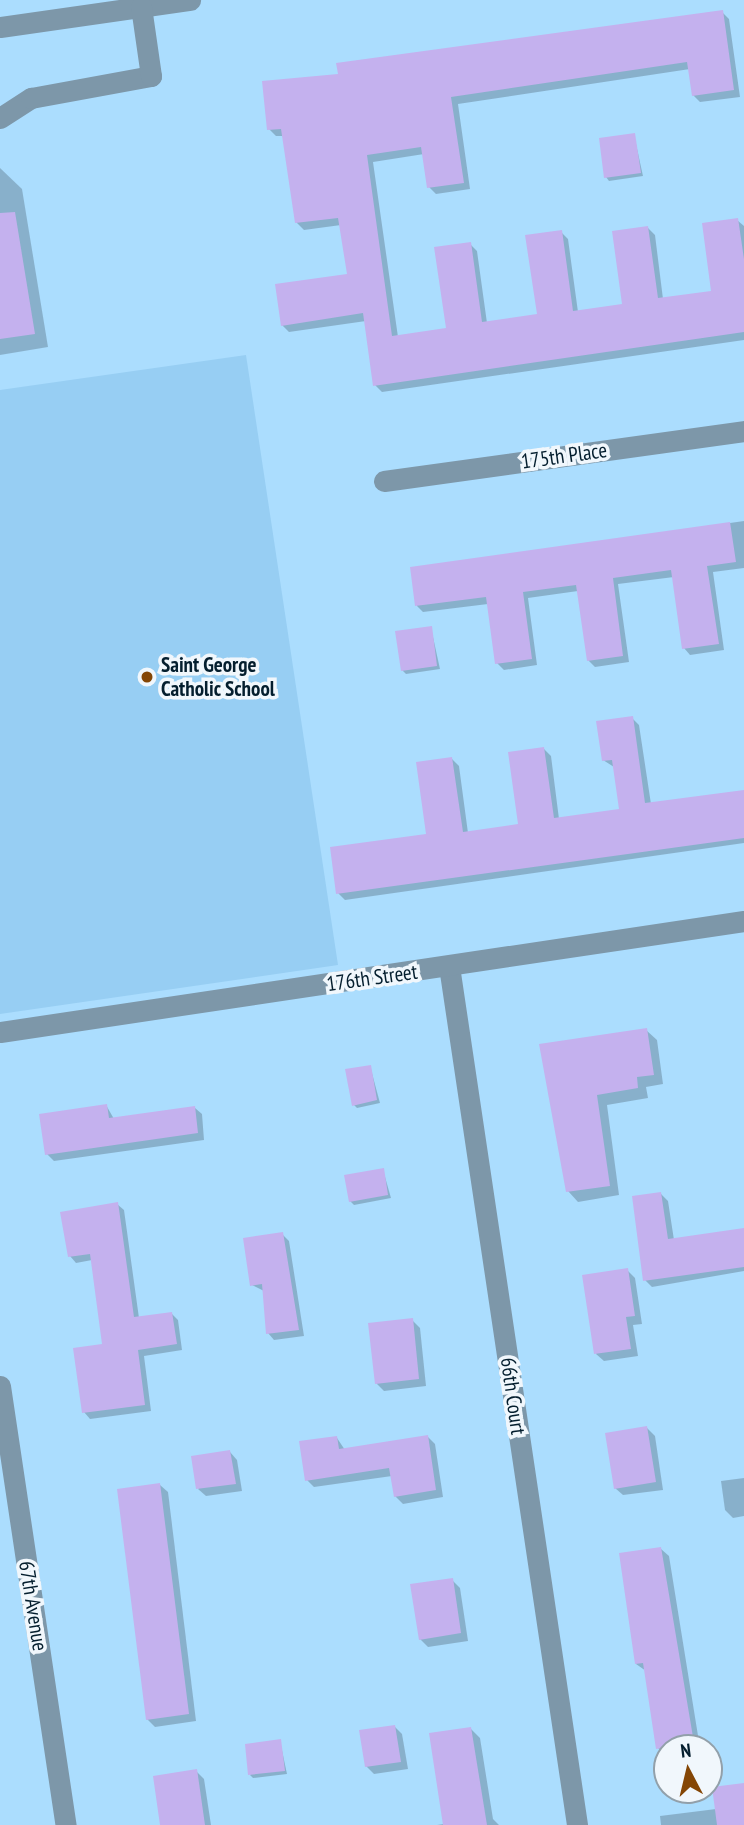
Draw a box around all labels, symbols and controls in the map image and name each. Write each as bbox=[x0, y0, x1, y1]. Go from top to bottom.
street label: 175th Place bbox=[519, 438, 609, 474]
place label: Saint George Catholic School bbox=[161, 652, 275, 702]
marker: Saint George Catholic School bbox=[139, 669, 155, 685]
street label: 176th Street bbox=[325, 959, 419, 997]
street label: 66th Court bbox=[495, 1356, 531, 1436]
street label: 67th Avenue bbox=[13, 1559, 53, 1653]
north arrow bbox=[653, 1734, 723, 1804]
text: N bbox=[679, 1738, 692, 1763]

